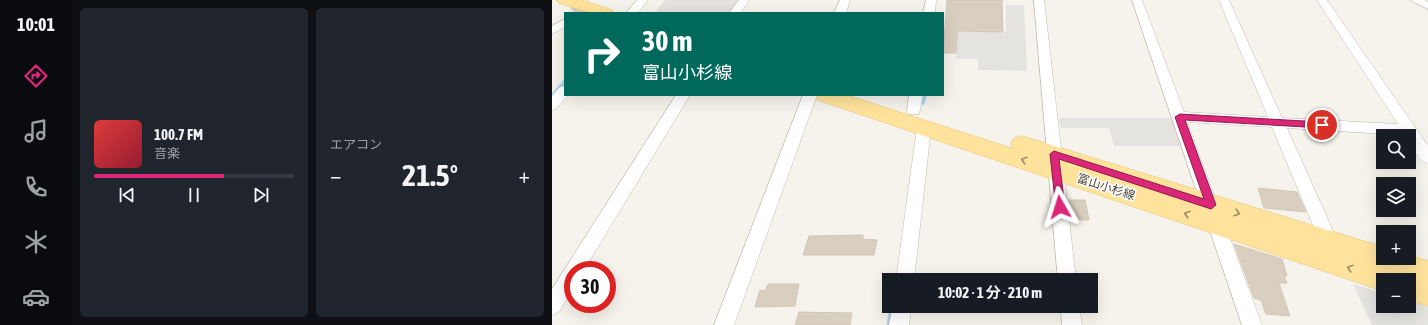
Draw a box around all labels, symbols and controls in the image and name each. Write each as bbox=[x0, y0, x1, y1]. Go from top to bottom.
text: 10:01 bbox=[17, 14, 55, 35]
text: 30 m bbox=[642, 25, 692, 57]
icon: right bbox=[576, 28, 628, 80]
icon: directions bbox=[22, 62, 50, 90]
text: 富山小杉線 bbox=[642, 62, 732, 83]
pin bbox=[1305, 108, 1339, 142]
icon: arrive bbox=[1311, 114, 1333, 136]
icon: music bbox=[22, 117, 50, 145]
text: 100.7 FM bbox=[154, 126, 203, 143]
map controls bbox=[1376, 129, 1416, 313]
button: search bbox=[1376, 129, 1416, 169]
text: エアコン bbox=[330, 137, 382, 152]
text: 音楽 bbox=[154, 146, 180, 161]
one-way arrow bbox=[1020, 156, 1027, 165]
text: 21.5° bbox=[402, 158, 458, 192]
text: − bbox=[330, 162, 341, 188]
text: + bbox=[519, 162, 530, 188]
street label: 富山小杉線 bbox=[1075, 171, 1137, 203]
icon: phone bbox=[22, 173, 50, 201]
button: layers bbox=[1376, 177, 1416, 217]
icon: previous bbox=[116, 184, 138, 206]
icon: pause bbox=[183, 184, 205, 206]
icon: next bbox=[250, 184, 272, 206]
position arrow bbox=[1039, 186, 1081, 228]
one-way arrow bbox=[1233, 208, 1240, 217]
one-way arrow bbox=[1184, 210, 1191, 219]
button: + bbox=[1376, 225, 1416, 265]
icon: climate bbox=[22, 228, 50, 256]
speed limit sign: 30 bbox=[564, 261, 616, 313]
one-way arrow bbox=[1347, 264, 1354, 273]
button: − bbox=[1376, 273, 1416, 313]
icon: car bbox=[22, 283, 50, 311]
text: 10:02 · 1 分 · 210 m bbox=[938, 284, 1042, 301]

